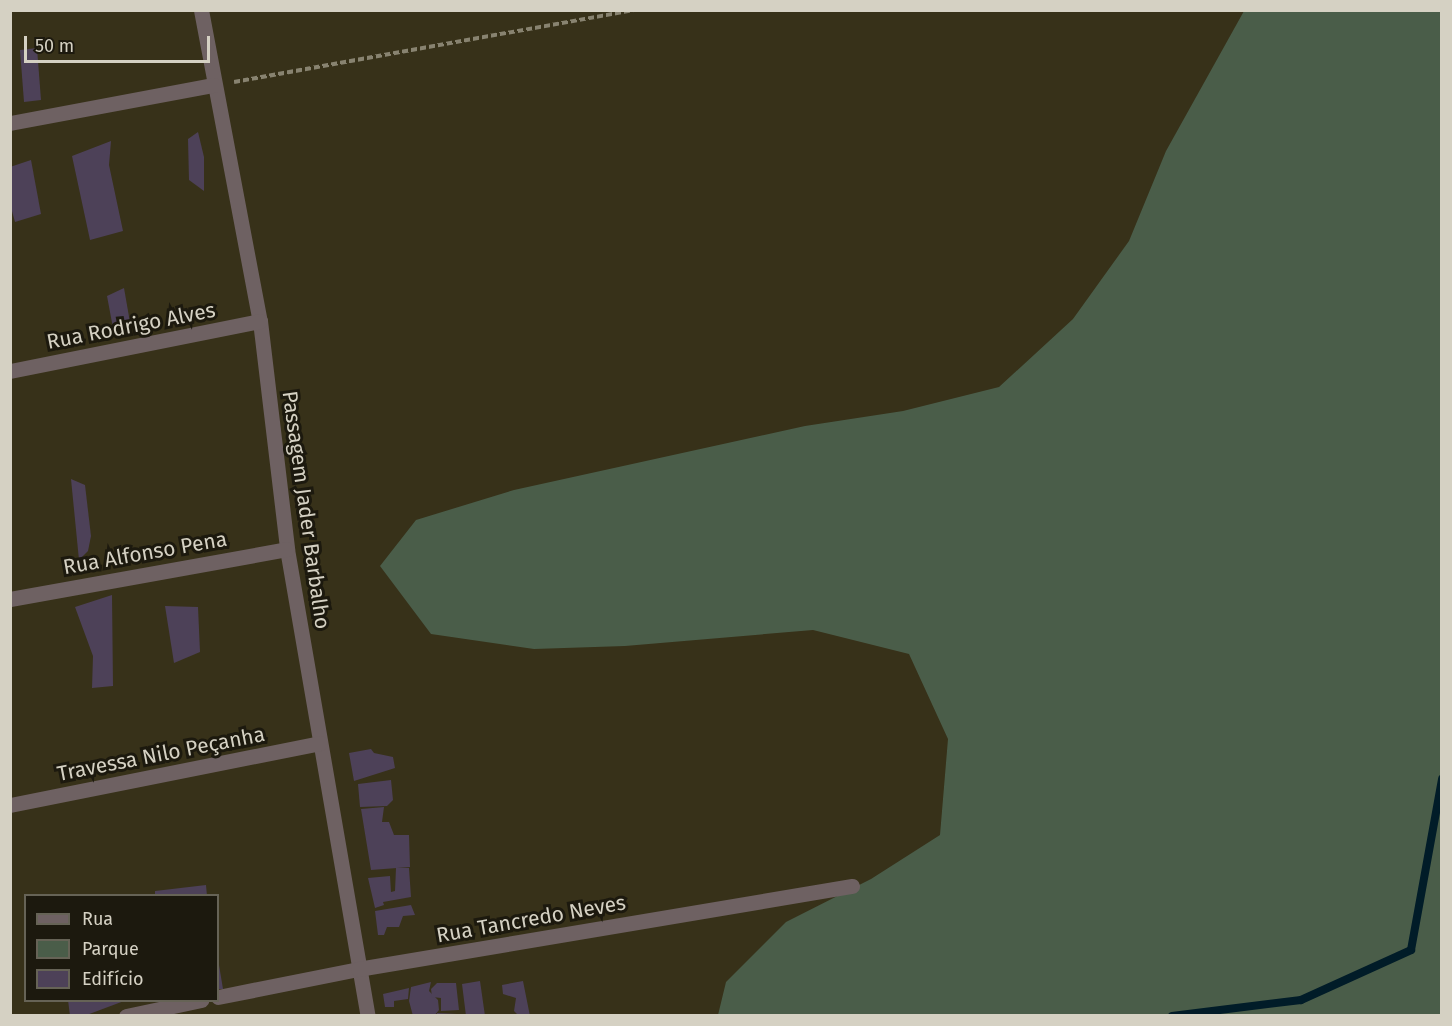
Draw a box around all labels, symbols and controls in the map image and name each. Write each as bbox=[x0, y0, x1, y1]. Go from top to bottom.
scale bar bbox=[27, 24, 213, 62]
text: 50 m bbox=[35, 35, 74, 57]
street label: Rua Rodrigo Alves bbox=[45, 297, 217, 355]
street label: Passagem Jader Barbalho bbox=[277, 389, 335, 631]
street label: Rua Alfonso Pena bbox=[61, 526, 229, 580]
street label: Travessa Nilo Peçanha bbox=[55, 721, 267, 787]
street label: Rua Tancredo Neves bbox=[434, 890, 628, 948]
legend bbox=[24, 894, 219, 1002]
text: Rua bbox=[82, 908, 113, 930]
text: Parque bbox=[82, 938, 139, 960]
text: Edifício bbox=[82, 968, 144, 990]

